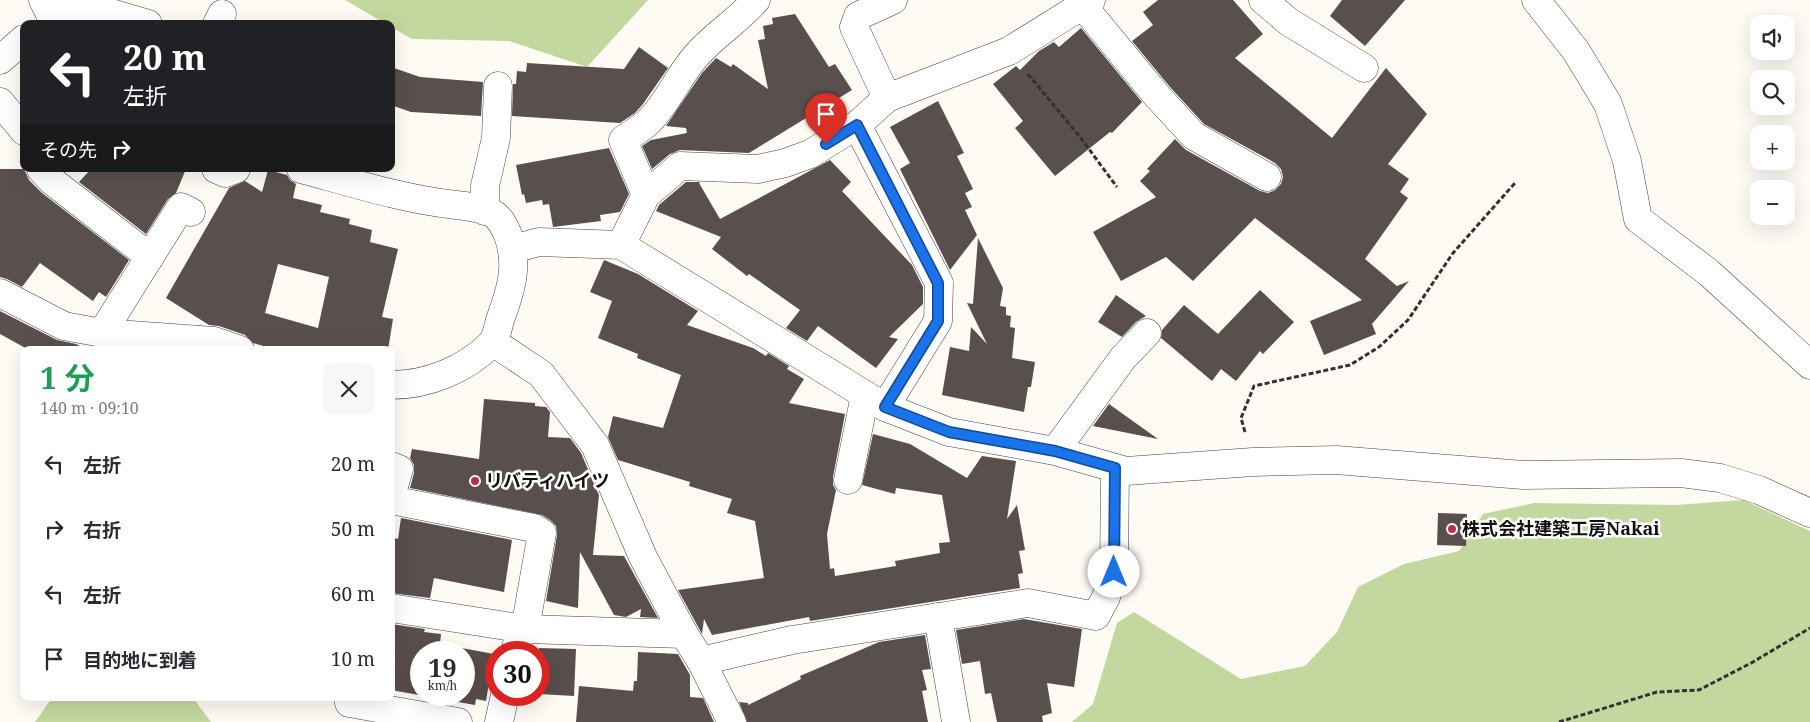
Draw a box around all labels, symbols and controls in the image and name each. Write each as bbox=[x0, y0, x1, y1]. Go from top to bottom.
map controls bbox=[1750, 15, 1795, 225]
button: sound bbox=[1750, 15, 1795, 60]
text: 20 m bbox=[123, 33, 206, 80]
icon: left bbox=[40, 40, 105, 105]
button: search bbox=[1750, 70, 1795, 115]
text: 左折 bbox=[123, 80, 167, 110]
pin bbox=[805, 93, 847, 144]
icon: arrive bbox=[812, 100, 840, 128]
button: + bbox=[1750, 125, 1795, 170]
icon: right bbox=[107, 135, 135, 163]
text: その先 bbox=[40, 137, 97, 163]
button: − bbox=[1750, 180, 1795, 225]
text: 1 分 bbox=[40, 357, 95, 398]
button: close bbox=[323, 363, 375, 415]
text: 140 m · 09:10 bbox=[40, 397, 139, 419]
icon: left bbox=[40, 450, 68, 478]
text: 20 m bbox=[331, 451, 375, 477]
text: 左折 bbox=[83, 452, 121, 478]
place label: リバティハイツ bbox=[485, 468, 610, 492]
marker: リバティハイツ bbox=[469, 475, 481, 487]
icon: right bbox=[40, 515, 68, 543]
text: 50 m bbox=[331, 516, 375, 542]
place label: 株式会社建築工房Nakai bbox=[1462, 516, 1660, 540]
text: 右折 bbox=[83, 517, 121, 543]
marker: 株式会社建築工房Nakai bbox=[1446, 523, 1458, 535]
position arrow bbox=[1087, 545, 1139, 597]
icon: left bbox=[40, 580, 68, 608]
text: 60 m bbox=[331, 581, 375, 607]
text: 左折 bbox=[83, 582, 121, 608]
speed limit sign: 30 bbox=[485, 641, 550, 706]
icon: arrive bbox=[40, 645, 68, 673]
text: 10 m bbox=[331, 646, 375, 672]
text: 目的地に到着 bbox=[83, 647, 197, 673]
text: 19 bbox=[428, 650, 457, 684]
text: km/h bbox=[428, 677, 457, 694]

